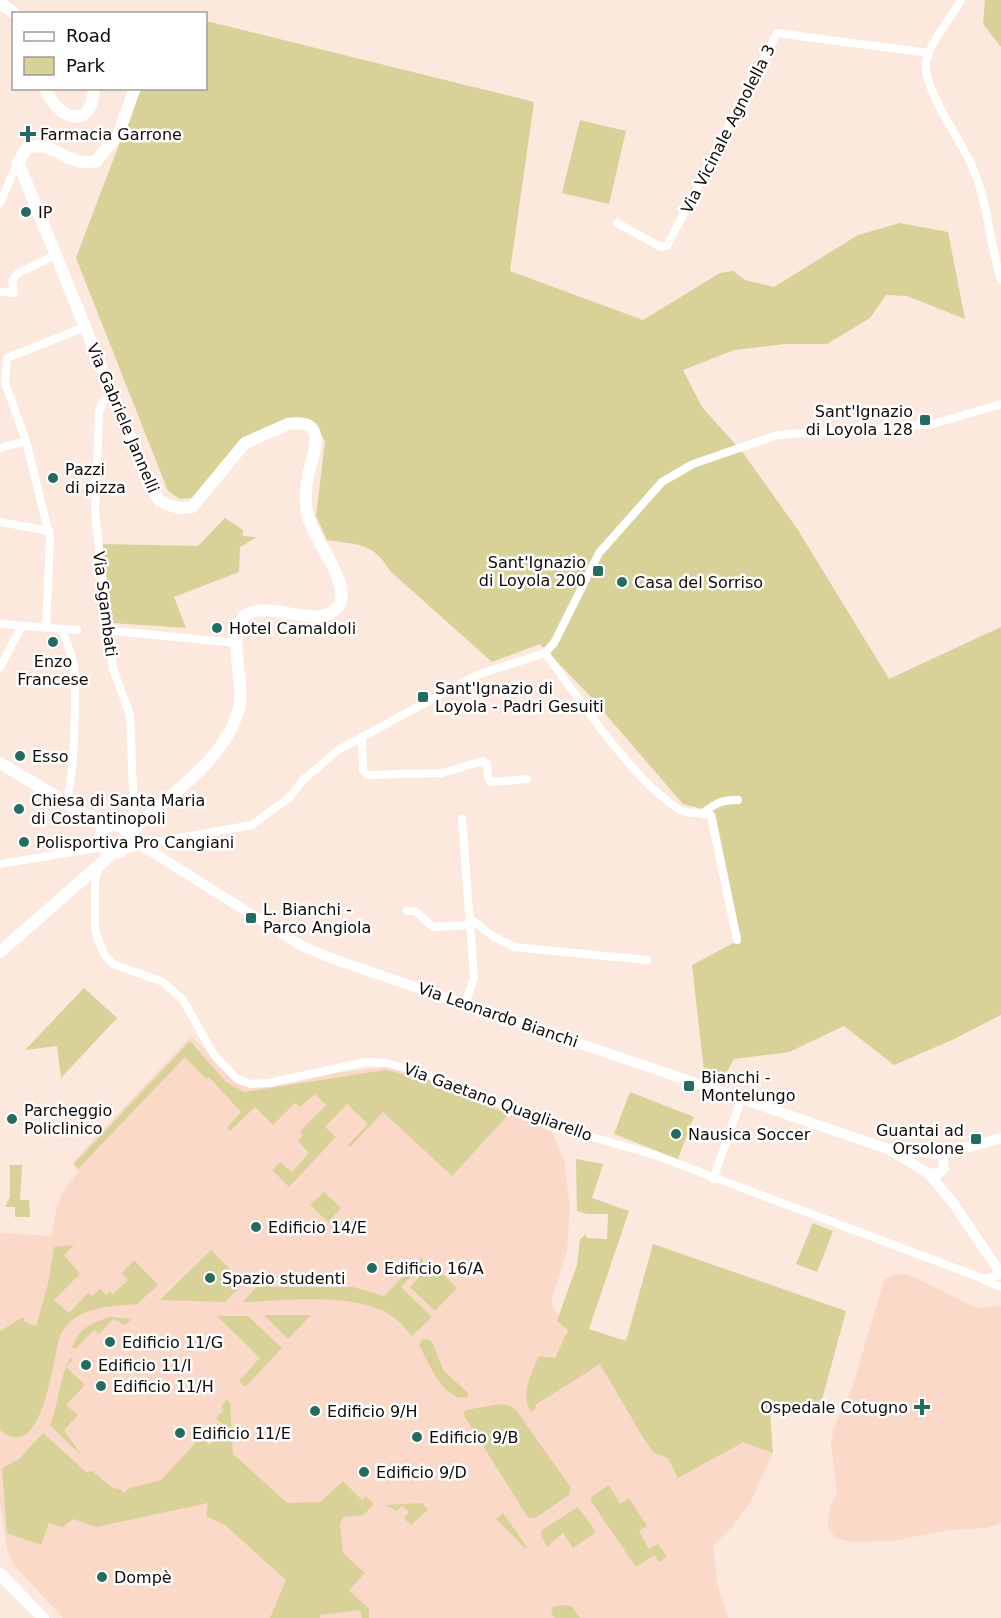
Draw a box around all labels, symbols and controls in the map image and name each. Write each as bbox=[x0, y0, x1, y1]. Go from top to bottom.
legend bbox=[12, 12, 207, 90]
text: Road bbox=[66, 25, 111, 46]
street label: Via Vicinale Agnolella 3 bbox=[677, 41, 779, 217]
text: Park bbox=[66, 55, 105, 76]
place label: Farmacia Garrone bbox=[40, 125, 182, 144]
marker: Farmacia Garrone bbox=[21, 127, 35, 141]
place label: IP bbox=[38, 203, 53, 222]
marker: IP bbox=[19, 205, 33, 219]
street label: Via Gabriele Jannelli bbox=[83, 340, 163, 496]
place label: Sant'Ignazio di Loyola 128 bbox=[806, 402, 913, 439]
marker: Sant'Ignazio di Loyola 128 bbox=[918, 413, 932, 427]
place label: Pazzi di pizza bbox=[65, 460, 126, 497]
marker: Pazzi di pizza bbox=[46, 471, 60, 485]
street label: Via Sgambati bbox=[89, 550, 121, 658]
place label: Sant'Ignazio di Loyola 200 bbox=[479, 553, 586, 590]
marker: Sant'Ignazio di Loyola 200 bbox=[591, 564, 605, 578]
place label: Casa del Sorriso bbox=[634, 573, 763, 592]
marker: Casa del Sorriso bbox=[615, 575, 629, 589]
place label: Hotel Camaldoli bbox=[229, 619, 356, 638]
marker: Hotel Camaldoli bbox=[210, 621, 224, 635]
marker: Enzo Francese bbox=[46, 635, 60, 649]
place label: Enzo Francese bbox=[17, 652, 89, 689]
place label: Sant'Ignazio di Loyola - Padri Gesuiti bbox=[435, 679, 604, 716]
marker: Sant'Ignazio di Loyola - Padri Gesuiti bbox=[416, 690, 430, 704]
place label: Esso bbox=[32, 747, 69, 766]
marker: Esso bbox=[13, 749, 27, 763]
place label: Chiesa di Santa Maria di Costantinopoli bbox=[31, 791, 205, 828]
marker: Chiesa di Santa Maria di Costantinopoli bbox=[12, 802, 26, 816]
place label: Polisportiva Pro Cangiani bbox=[36, 833, 234, 852]
marker: Polisportiva Pro Cangiani bbox=[17, 835, 31, 849]
place label: L. Bianchi - Parco Angiola bbox=[263, 900, 371, 937]
marker: L. Bianchi - Parco Angiola bbox=[244, 911, 258, 925]
street label: Via Leonardo Bianchi bbox=[415, 979, 581, 1051]
street label: Via Gaetano Quagliarello bbox=[401, 1059, 595, 1145]
place label: Bianchi - Montelungo bbox=[701, 1068, 796, 1105]
marker: Bianchi - Montelungo bbox=[682, 1079, 696, 1093]
place label: Parcheggio Policlinico bbox=[24, 1101, 112, 1138]
marker: Parcheggio Policlinico bbox=[5, 1112, 19, 1126]
place label: Guantai ad Orsolone bbox=[876, 1121, 964, 1158]
place label: Nausica Soccer bbox=[688, 1125, 811, 1144]
marker: Nausica Soccer bbox=[669, 1127, 683, 1141]
marker: Guantai ad Orsolone bbox=[969, 1132, 983, 1146]
place label: Edificio 14/E bbox=[268, 1218, 367, 1237]
marker: Edificio 14/E bbox=[249, 1220, 263, 1234]
place label: Edificio 16/A bbox=[384, 1259, 484, 1278]
marker: Edificio 16/A bbox=[365, 1261, 379, 1275]
place label: Spazio studenti bbox=[222, 1269, 345, 1288]
marker: Spazio studenti bbox=[203, 1271, 217, 1285]
place label: Edificio 11/G bbox=[122, 1333, 223, 1352]
marker: Edificio 11/G bbox=[103, 1335, 117, 1349]
place label: Edificio 11/I bbox=[98, 1356, 191, 1375]
marker: Edificio 11/I bbox=[79, 1358, 93, 1372]
place label: Edificio 11/H bbox=[113, 1377, 214, 1396]
marker: Edificio 11/H bbox=[94, 1379, 108, 1393]
place label: Ospedale Cotugno bbox=[760, 1398, 908, 1417]
marker: Ospedale Cotugno bbox=[913, 1398, 931, 1416]
place label: Edificio 9/H bbox=[327, 1402, 418, 1421]
marker: Edificio 9/H bbox=[308, 1404, 322, 1418]
place label: Edificio 11/E bbox=[192, 1424, 291, 1443]
marker: Edificio 11/E bbox=[173, 1426, 187, 1440]
place label: Edificio 9/B bbox=[429, 1428, 518, 1447]
marker: Edificio 9/B bbox=[410, 1430, 424, 1444]
place label: Edificio 9/D bbox=[376, 1463, 467, 1482]
marker: Edificio 9/D bbox=[357, 1465, 371, 1479]
place label: Dompè bbox=[114, 1568, 172, 1587]
marker: Dompè bbox=[95, 1570, 109, 1584]

